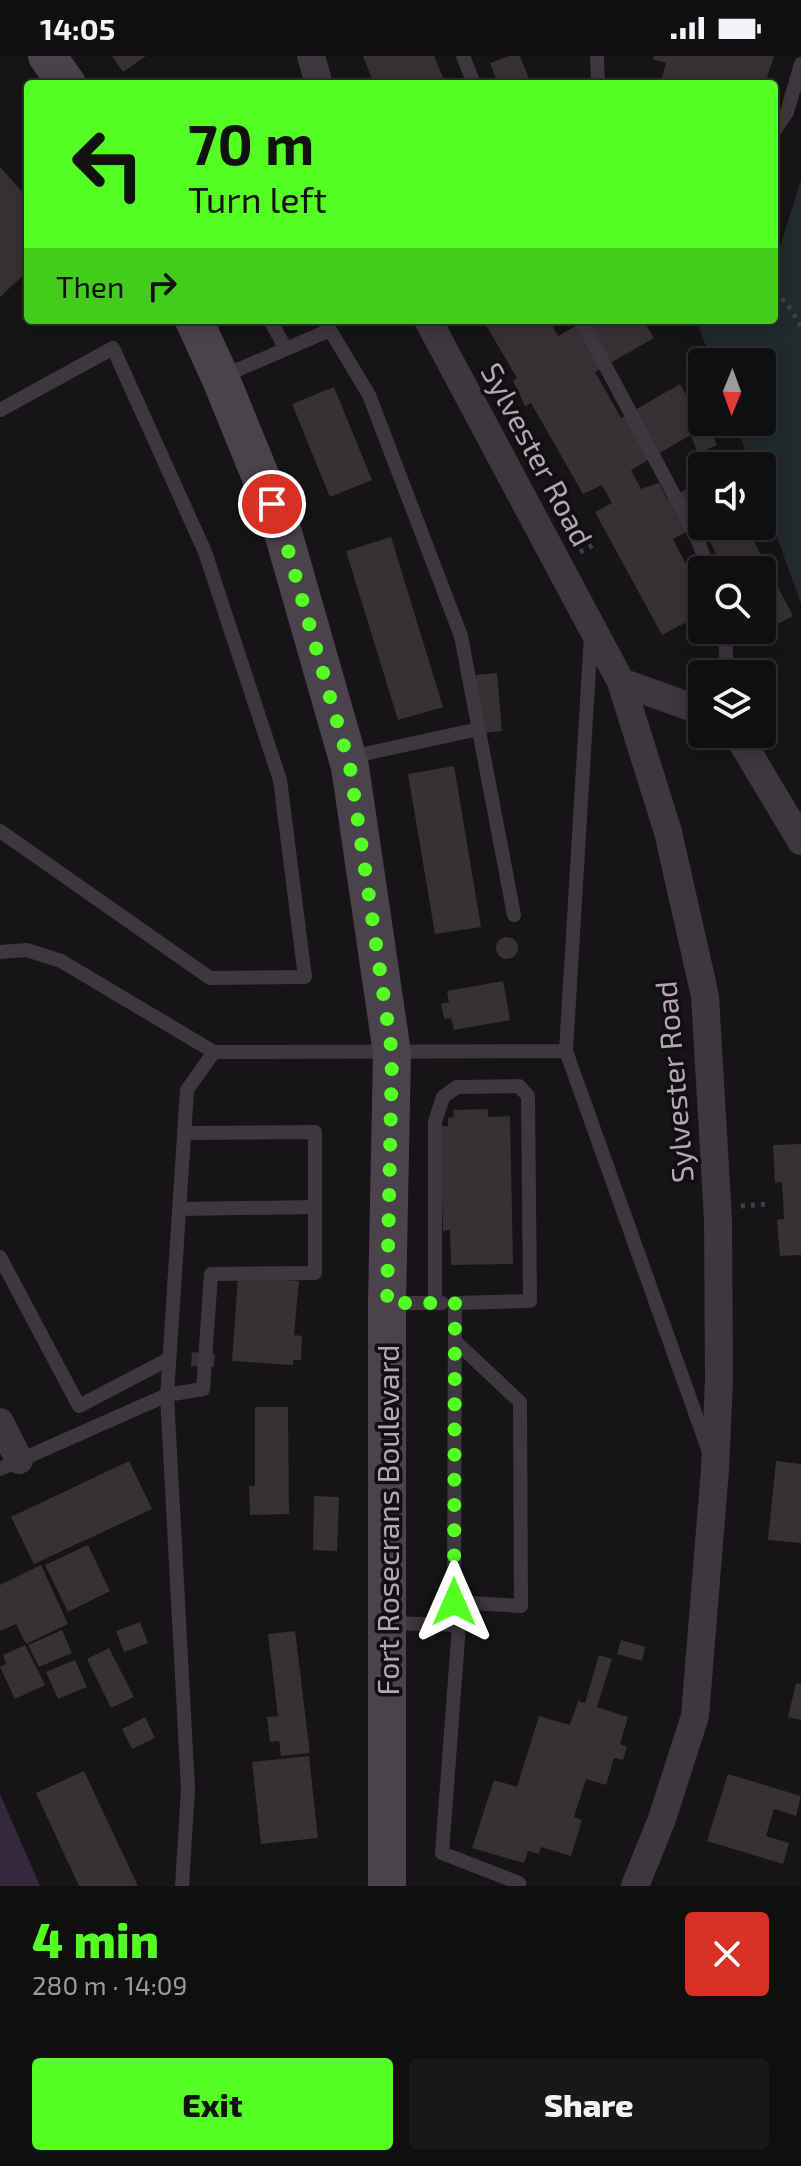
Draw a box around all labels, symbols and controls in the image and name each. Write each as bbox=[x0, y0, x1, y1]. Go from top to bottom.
text: 14:05 bbox=[40, 10, 115, 46]
text: 70 m bbox=[188, 109, 314, 176]
icon: left bbox=[56, 112, 160, 216]
text: Turn left bbox=[188, 177, 327, 220]
icon: right bbox=[140, 264, 184, 308]
text: Then bbox=[56, 268, 124, 304]
north arrow bbox=[688, 348, 776, 436]
map controls bbox=[688, 348, 776, 748]
street label: Sylvester Road bbox=[475, 356, 601, 552]
button: sound bbox=[688, 452, 776, 540]
pin bbox=[238, 470, 306, 538]
icon: arrive bbox=[250, 482, 294, 526]
button: search bbox=[688, 556, 776, 644]
button: layers bbox=[688, 660, 776, 748]
street label: Sylvester Road bbox=[646, 980, 700, 1184]
street label: Fort Rosecrans Boulevard bbox=[369, 1345, 405, 1696]
position arrow bbox=[412, 1560, 496, 1644]
text: 4 min bbox=[32, 1910, 159, 1968]
button: close bbox=[685, 1912, 769, 1996]
text: 280 m · 14:09 bbox=[32, 1969, 187, 2000]
button: Exit bbox=[32, 2058, 393, 2150]
button: Share bbox=[409, 2058, 769, 2150]

